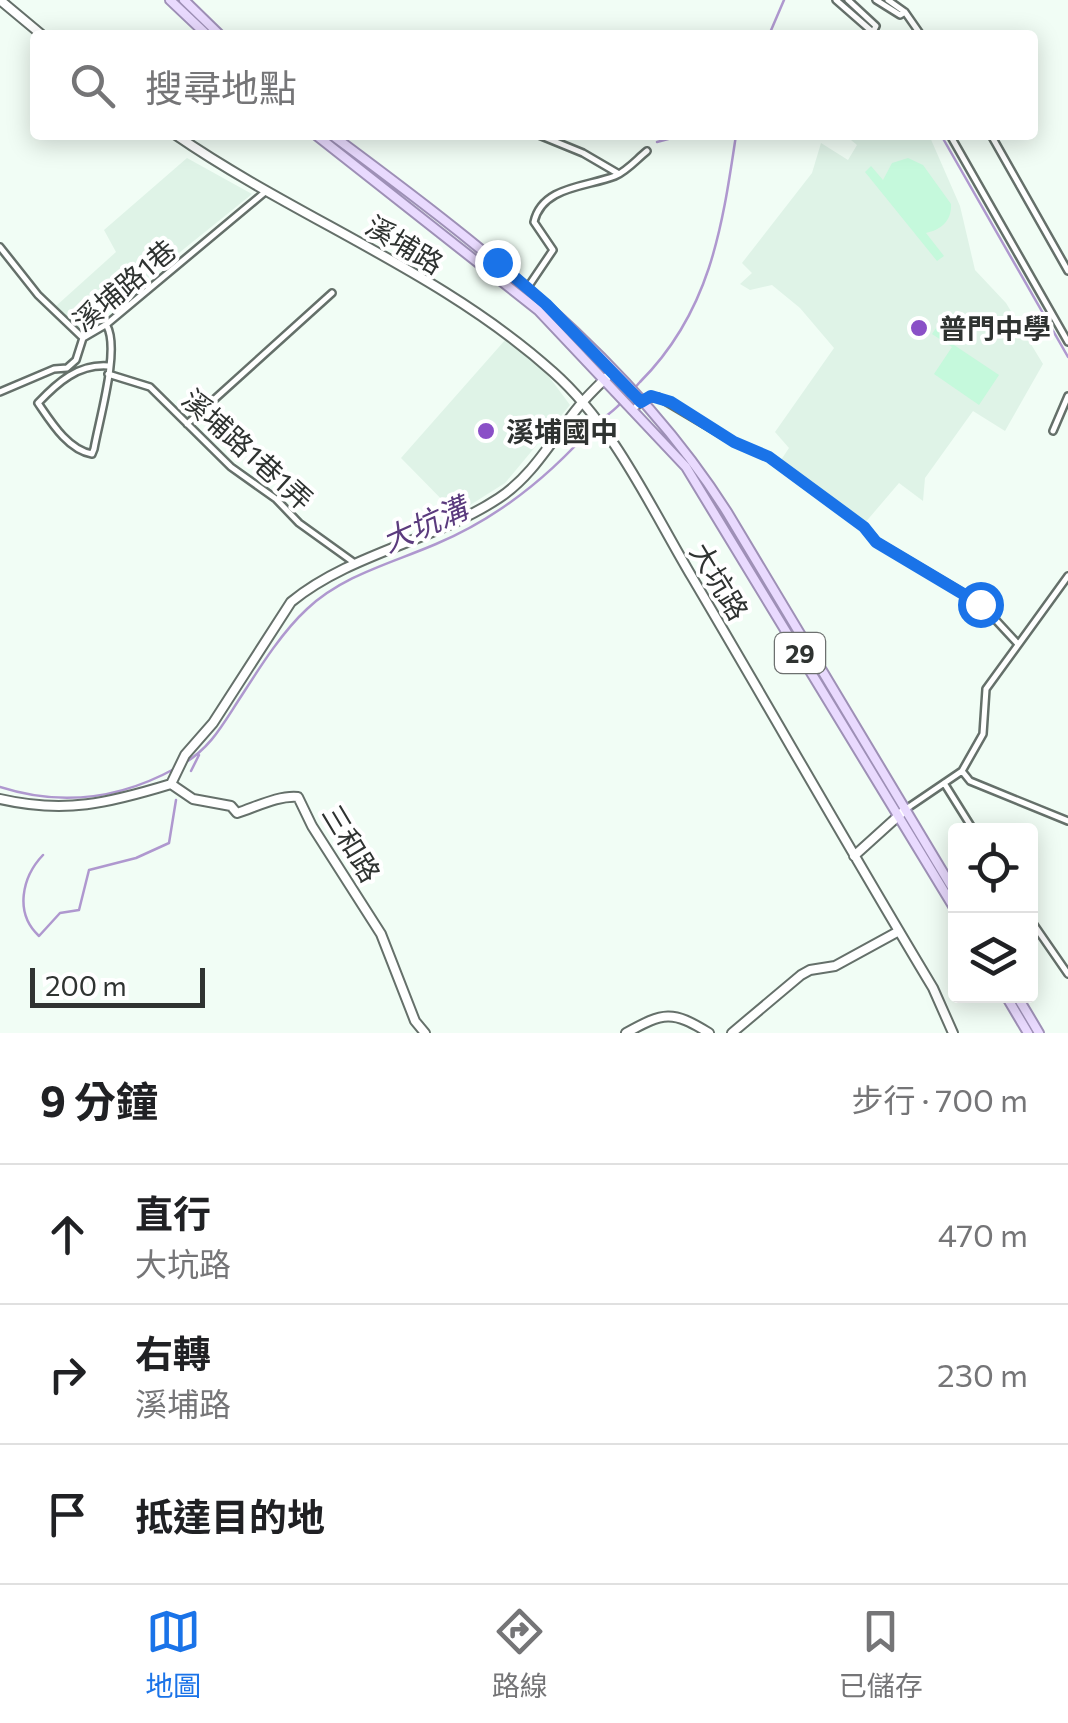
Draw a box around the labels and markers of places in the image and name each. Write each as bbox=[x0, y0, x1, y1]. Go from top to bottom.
place label: 普門中學 bbox=[939, 311, 1051, 345]
marker: 普門中學 bbox=[908, 317, 930, 339]
place label: 溪埔國中 bbox=[506, 414, 618, 448]
marker: 溪埔國中 bbox=[475, 420, 497, 442]

